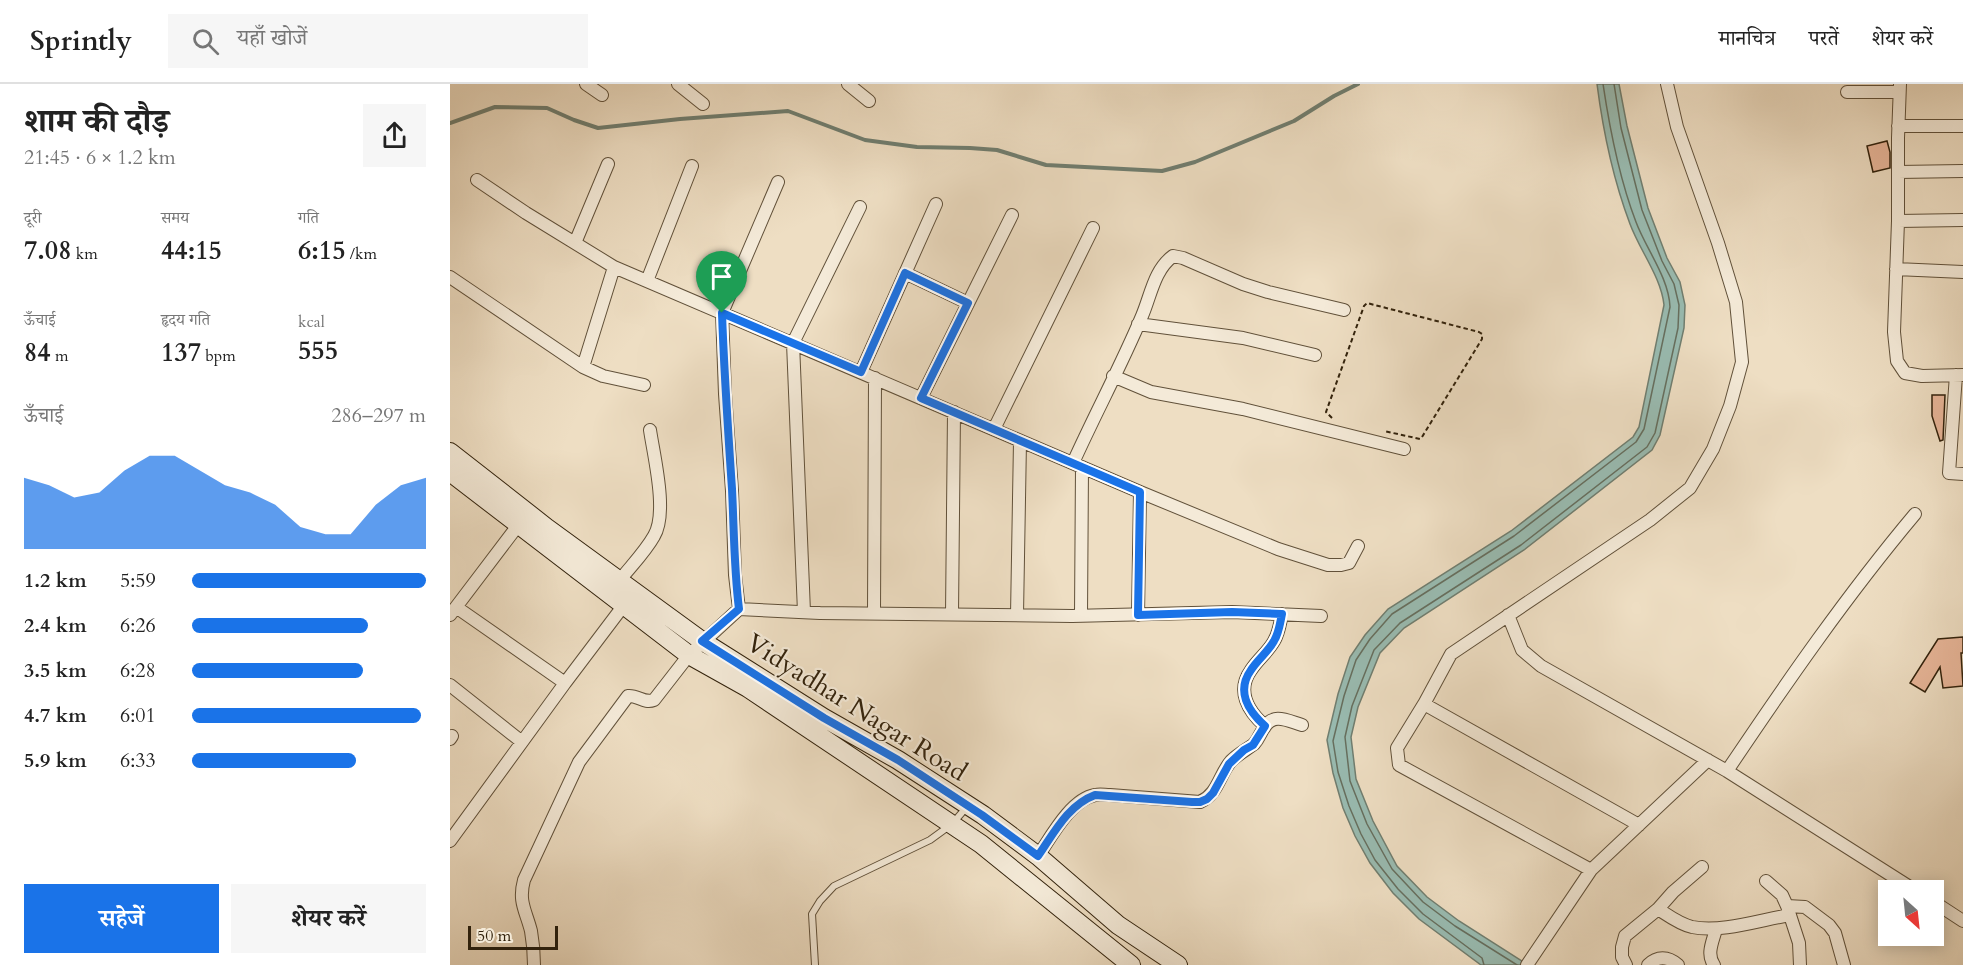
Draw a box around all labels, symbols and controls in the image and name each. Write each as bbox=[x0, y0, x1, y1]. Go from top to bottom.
search box bbox=[168, 14, 588, 68]
text: Sprintly bbox=[30, 22, 132, 60]
text: यहाँ खोजें bbox=[237, 23, 307, 53]
text: मानचित्र bbox=[1719, 24, 1776, 53]
text: परतें bbox=[1809, 24, 1839, 53]
text: शेयर करें bbox=[1872, 24, 1933, 53]
icon: search bbox=[189, 25, 222, 58]
text: शाम की दौड़ bbox=[24, 99, 169, 144]
button: share bbox=[363, 104, 426, 167]
text: 21:45 · 6 × 1.2 km bbox=[24, 144, 176, 171]
text: दूरी bbox=[24, 207, 41, 229]
text: समय bbox=[161, 207, 189, 229]
text: गति bbox=[298, 207, 319, 229]
text: 7.08 bbox=[24, 233, 72, 268]
text: 44:15 bbox=[161, 233, 222, 268]
text: 6:15 bbox=[298, 233, 346, 268]
text: km bbox=[72, 243, 98, 265]
text: /km bbox=[346, 243, 377, 265]
pin bbox=[696, 251, 747, 313]
icon: arrive bbox=[705, 260, 738, 293]
text: ऊँचाई bbox=[24, 309, 56, 331]
text: हृदय गति bbox=[161, 309, 210, 331]
text: kcal bbox=[298, 311, 325, 333]
text: 555 bbox=[298, 333, 338, 368]
text: 84 bbox=[24, 335, 51, 370]
text: 137 bbox=[161, 335, 201, 370]
text: m bbox=[51, 345, 68, 367]
text: bpm bbox=[201, 345, 236, 367]
text: ऊँचाई bbox=[24, 402, 63, 429]
text: 286–297 m bbox=[331, 402, 426, 429]
text: 1.2 km bbox=[24, 567, 87, 594]
text: 5:59 bbox=[120, 567, 156, 594]
text: 2.4 km bbox=[24, 612, 87, 639]
text: 6:26 bbox=[120, 612, 156, 639]
street label: Vidyadhar Nagar Road bbox=[740, 625, 974, 790]
text: 3.5 km bbox=[24, 657, 87, 684]
text: 6:28 bbox=[120, 657, 156, 684]
text: 4.7 km bbox=[24, 702, 87, 729]
text: 6:01 bbox=[120, 702, 156, 729]
text: 5.9 km bbox=[24, 747, 87, 774]
text: 6:33 bbox=[120, 747, 156, 774]
north arrow bbox=[1878, 880, 1944, 946]
map controls bbox=[1878, 880, 1944, 946]
button: सहेजें bbox=[24, 884, 219, 953]
button: शेयर करें bbox=[231, 884, 426, 953]
scale bar bbox=[468, 923, 558, 950]
text: 50 m bbox=[477, 925, 511, 947]

